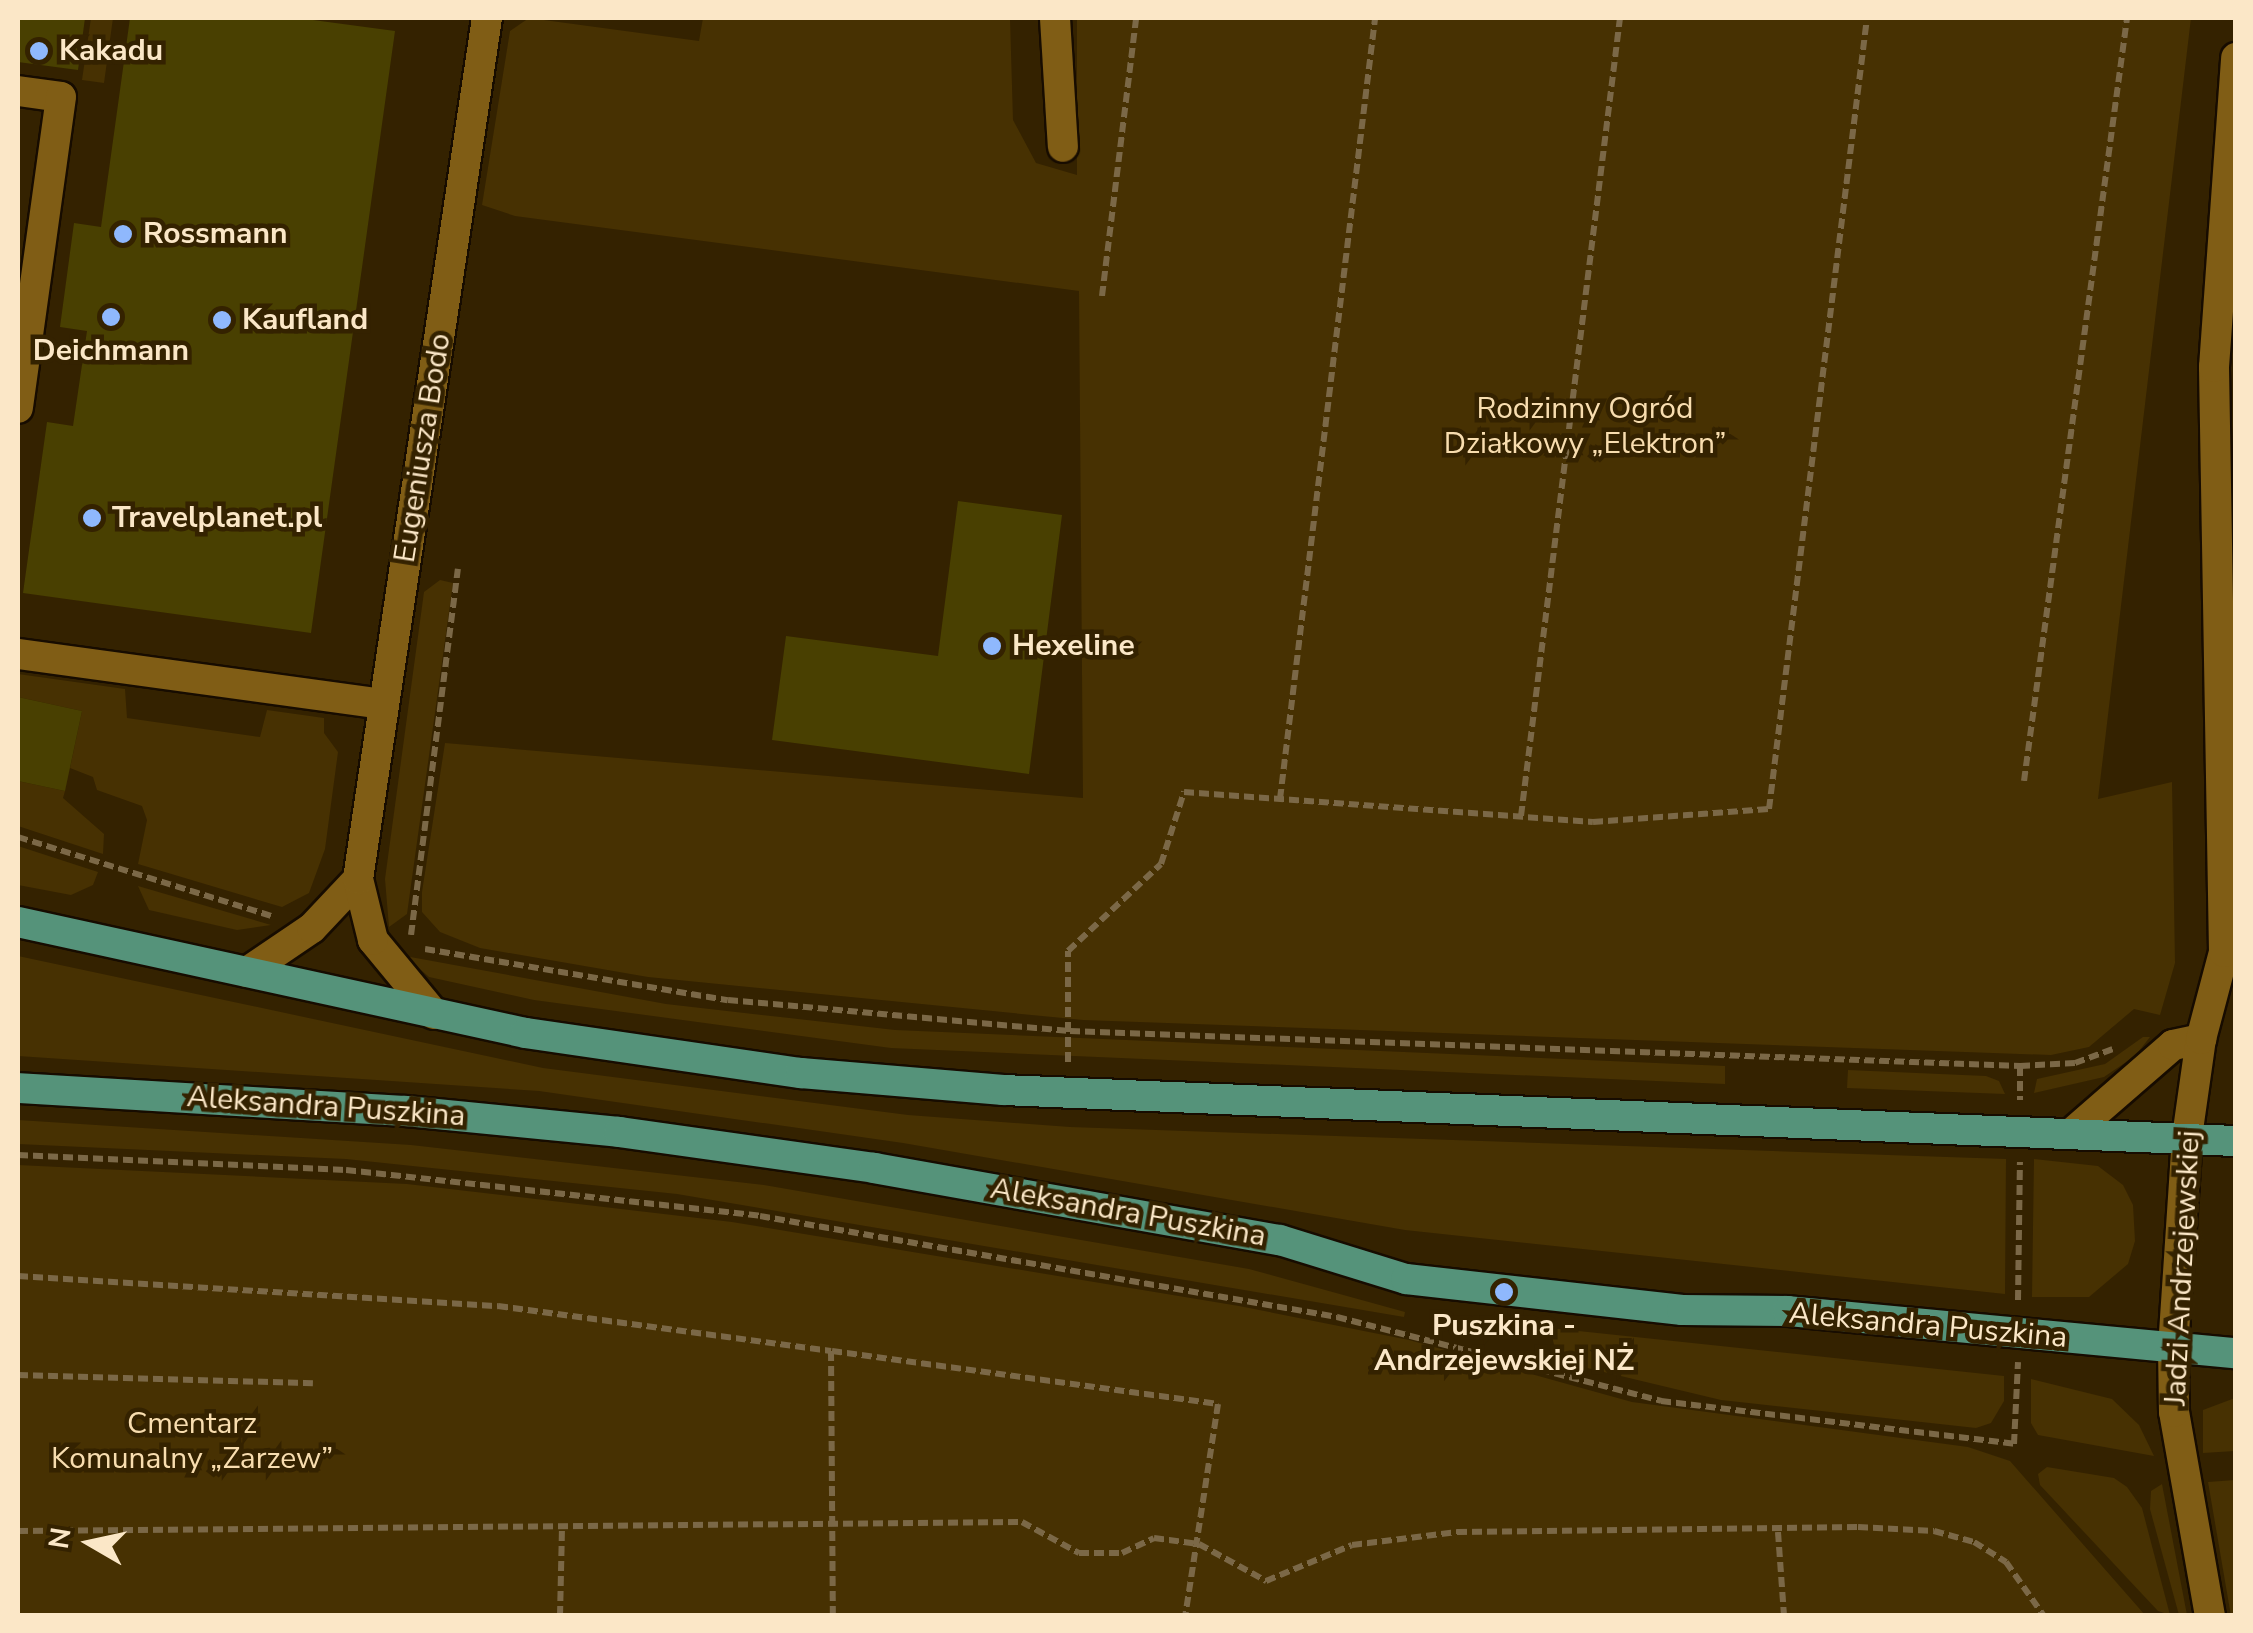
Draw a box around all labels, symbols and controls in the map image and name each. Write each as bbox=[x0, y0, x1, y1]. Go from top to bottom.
place label: Kakadu bbox=[59, 33, 163, 69]
marker: Kakadu bbox=[28, 40, 50, 62]
place label: Rossmann bbox=[143, 216, 288, 252]
marker: Rossmann bbox=[112, 223, 134, 245]
place label: Kaufland bbox=[242, 302, 368, 338]
marker: Deichmann bbox=[100, 306, 122, 328]
marker: Kaufland bbox=[211, 309, 233, 331]
street label: Eugeniusza Bodo bbox=[387, 331, 459, 565]
place label: Deichmann bbox=[33, 333, 189, 369]
park label: Rodzinny Ogród Działkowy „Elektron” bbox=[1444, 391, 1726, 462]
place label: Travelplanet.pl bbox=[112, 500, 322, 536]
marker: Travelplanet.pl bbox=[81, 507, 103, 529]
place label: Hexeline bbox=[1012, 628, 1135, 664]
marker: Hexeline bbox=[981, 635, 1003, 657]
street label: Aleksandra Puszkina bbox=[186, 1079, 466, 1135]
street label: Jadzi Andrzejewskiej bbox=[2158, 1129, 2208, 1407]
street label: Aleksandra Puszkina bbox=[987, 1171, 1269, 1255]
marker: Puszkina - Andrzejewskiej NŻ bbox=[1493, 1281, 1515, 1303]
street label: Aleksandra Puszkina bbox=[1787, 1296, 2069, 1356]
place label: Puszkina - Andrzejewskiej NŻ bbox=[1374, 1308, 1634, 1378]
park label: Cmentarz Komunalny „Zarzew” bbox=[51, 1406, 333, 1476]
north arrow bbox=[40, 1493, 140, 1593]
text: N bbox=[40, 1525, 81, 1552]

